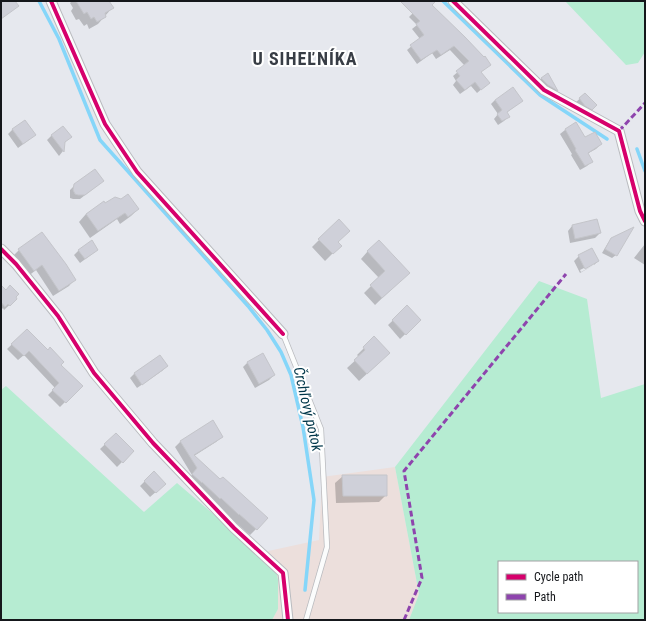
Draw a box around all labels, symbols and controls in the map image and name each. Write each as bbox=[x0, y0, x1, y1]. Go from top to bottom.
district label: U SIHEĽNÍKA bbox=[252, 48, 358, 69]
water label: Črchľový potok bbox=[290, 365, 327, 453]
legend bbox=[498, 561, 638, 613]
text: Cycle path bbox=[534, 570, 584, 584]
text: Path bbox=[534, 590, 556, 604]

